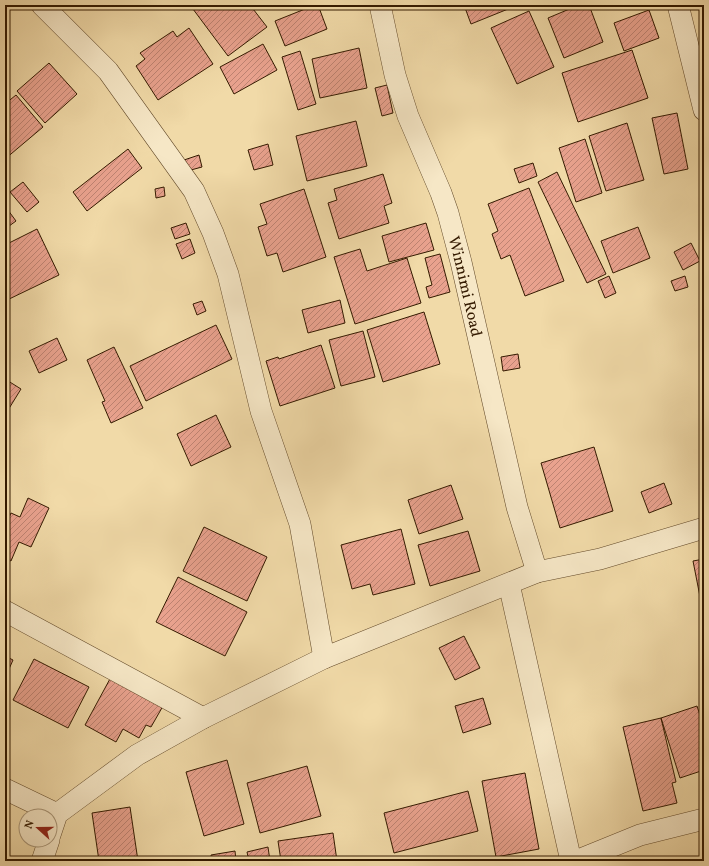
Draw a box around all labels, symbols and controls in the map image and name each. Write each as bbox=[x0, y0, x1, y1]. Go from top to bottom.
street label: Winnimi Road bbox=[442, 234, 487, 339]
north arrow bbox=[18, 808, 58, 848]
text: N bbox=[22, 819, 38, 831]

